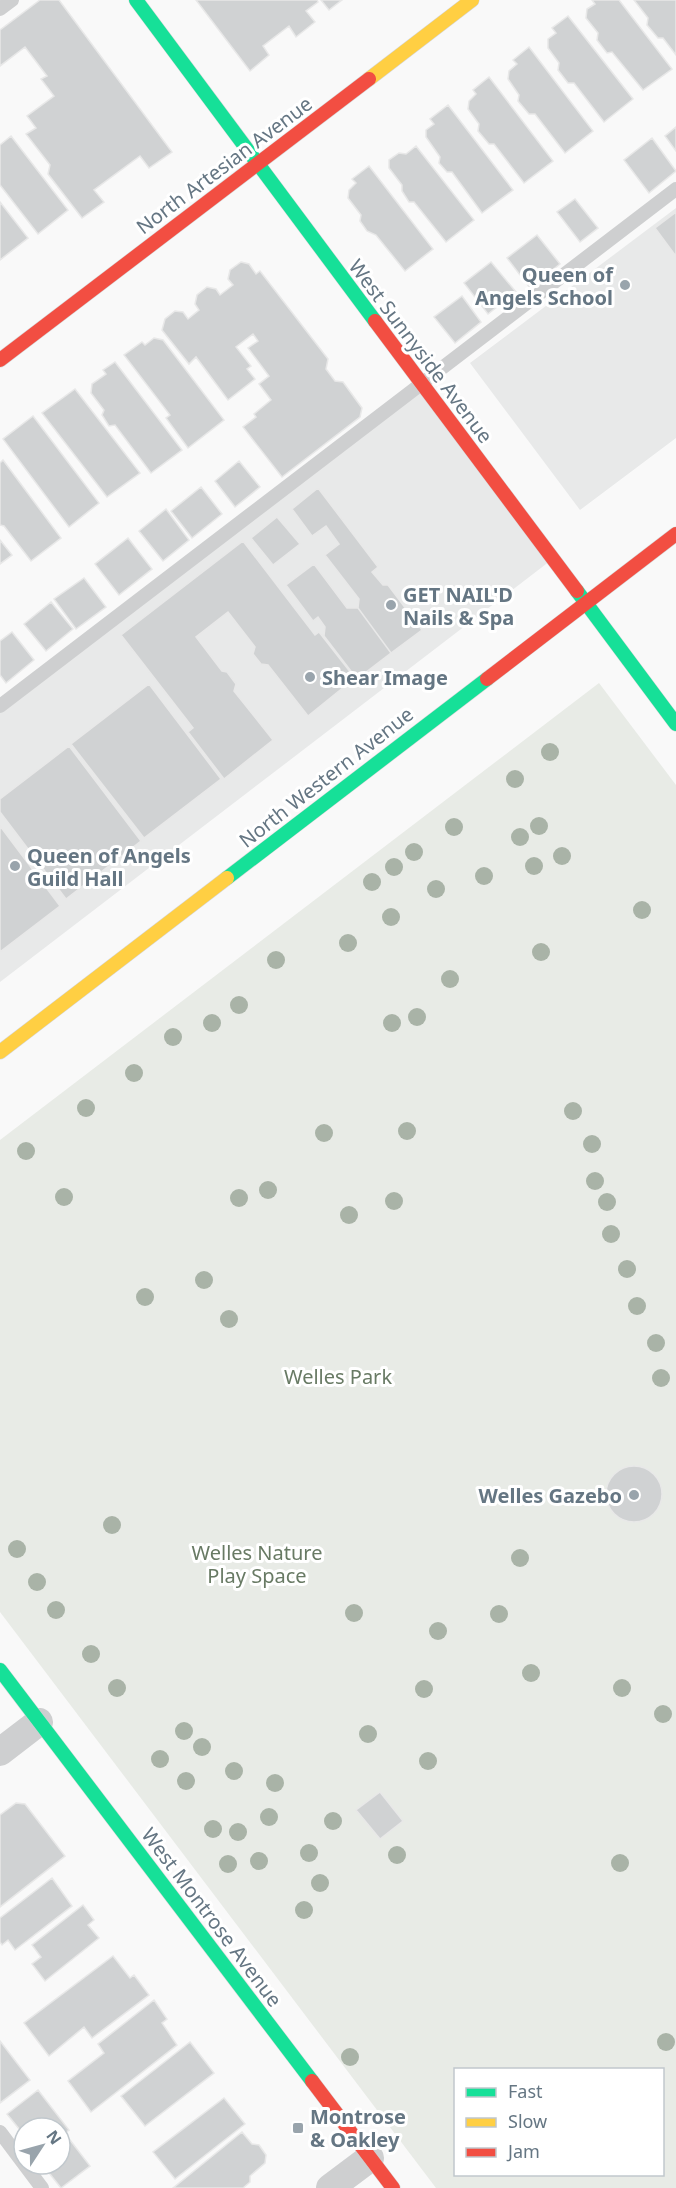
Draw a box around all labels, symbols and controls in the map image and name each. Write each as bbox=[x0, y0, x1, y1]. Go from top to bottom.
street label: North Artesian Avenue bbox=[131, 90, 317, 240]
street label: West Sunnyside Avenue bbox=[343, 254, 499, 448]
place label: Queen of Angels School bbox=[475, 261, 614, 311]
marker: Queen of Angels School bbox=[618, 278, 632, 292]
place label: GET NAIL'D Nails & Spa bbox=[403, 581, 514, 631]
marker: GET NAIL'D Nails & Spa bbox=[384, 598, 398, 612]
place label: Shear Image bbox=[322, 664, 448, 691]
marker: Shear Image bbox=[303, 670, 317, 684]
street label: North Western Avenue bbox=[233, 701, 419, 853]
place label: Queen of Angels Guild Hall bbox=[27, 842, 191, 892]
marker: Queen of Angels Guild Hall bbox=[8, 859, 22, 873]
park label: Welles Park bbox=[284, 1363, 392, 1390]
place label: Welles Gazebo bbox=[479, 1482, 622, 1509]
marker: Welles Gazebo bbox=[627, 1488, 641, 1502]
park label: Welles Nature Play Space bbox=[192, 1539, 323, 1589]
street label: West Montrose Avenue bbox=[136, 1822, 288, 2012]
legend bbox=[454, 2068, 664, 2176]
text: Fast bbox=[508, 2079, 543, 2103]
place label: Montrose & Oakley bbox=[310, 2103, 406, 2153]
text: Slow bbox=[508, 2109, 547, 2133]
north arrow bbox=[12, 2116, 72, 2176]
marker: Montrose & Oakley bbox=[291, 2121, 305, 2135]
text: N bbox=[41, 2125, 67, 2149]
text: Jam bbox=[506, 2139, 540, 2163]

